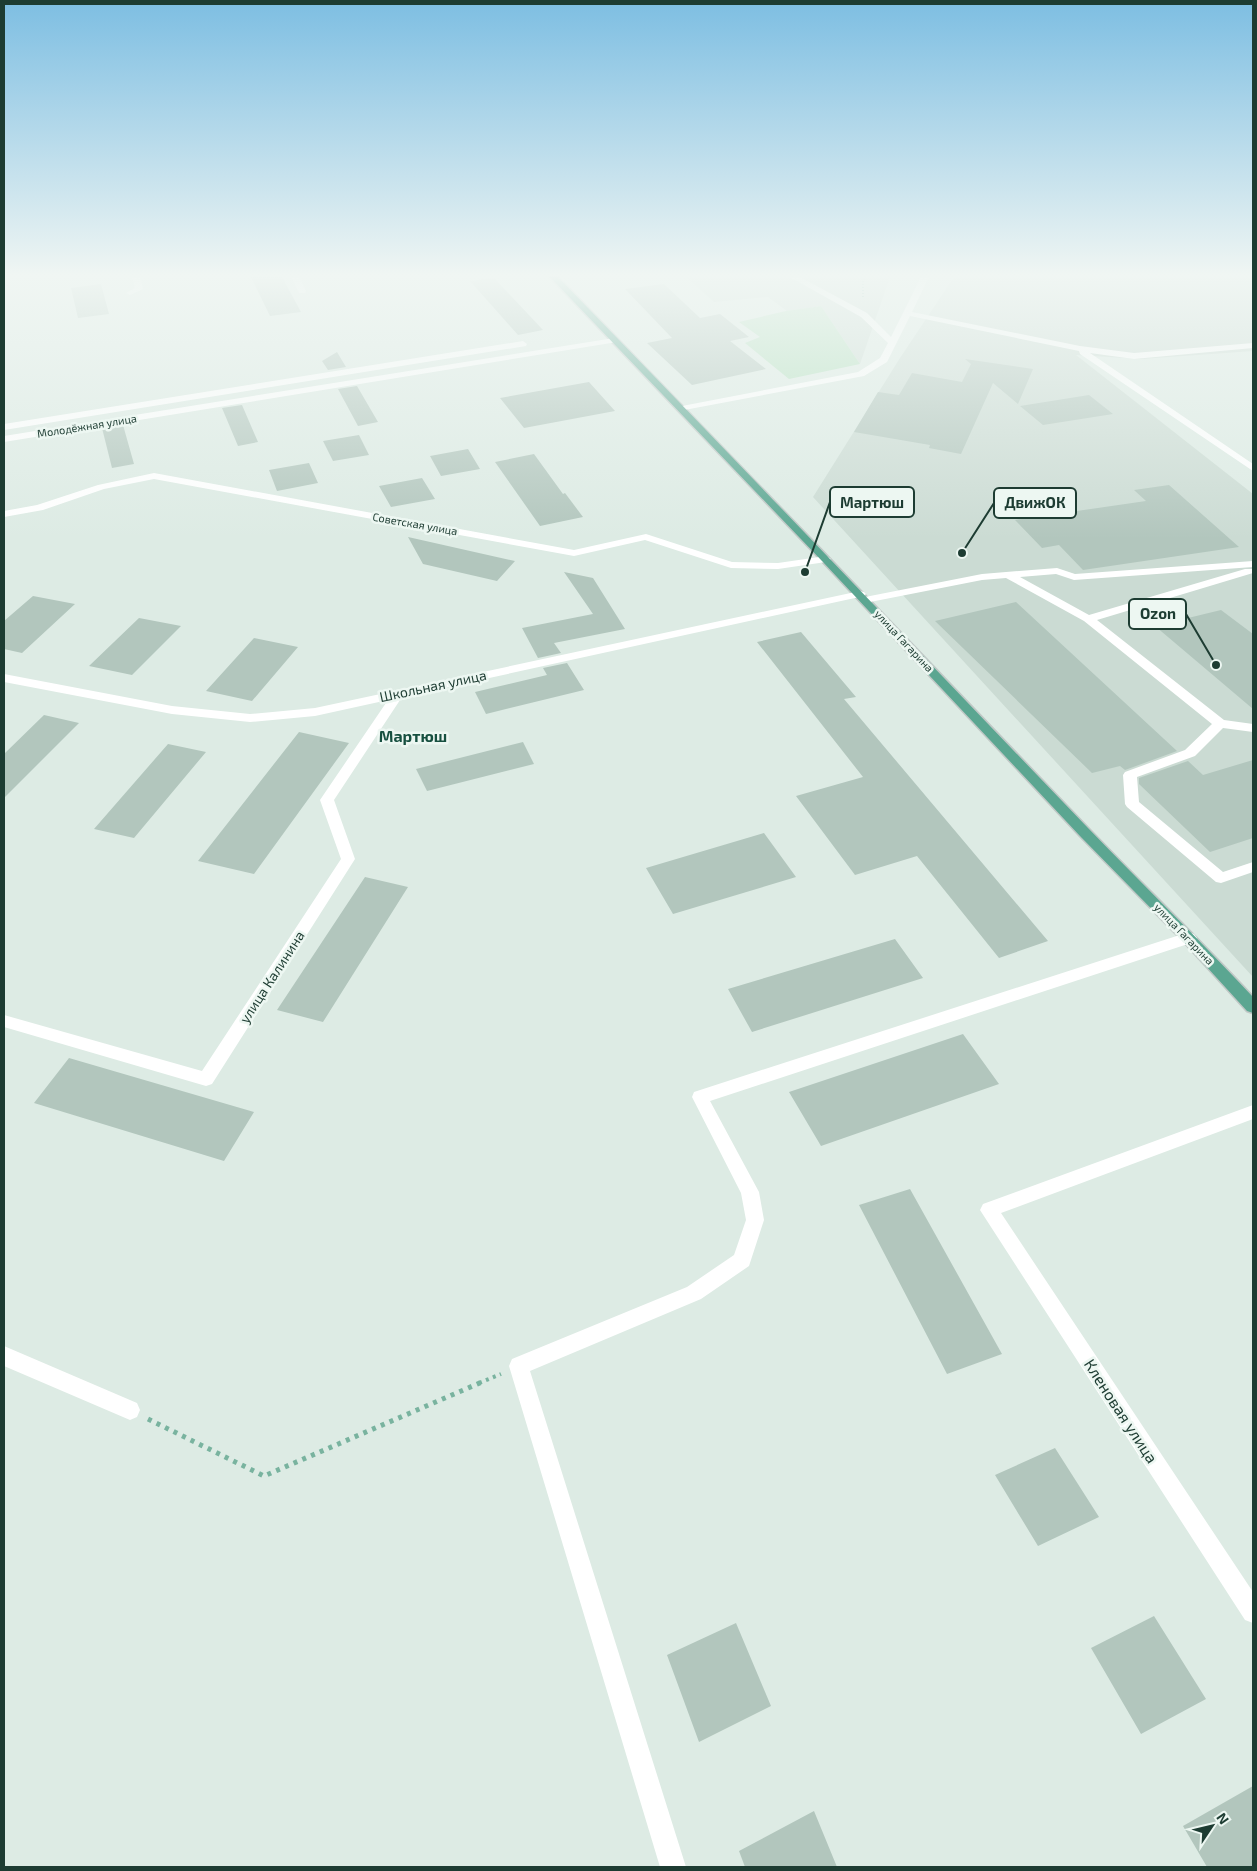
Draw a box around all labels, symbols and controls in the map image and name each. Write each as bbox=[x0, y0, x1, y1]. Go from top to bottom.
street label: Молодёжная улица bbox=[36, 411, 138, 441]
callout: Мартюш bbox=[830, 487, 914, 517]
callout: ДвижОК bbox=[994, 488, 1076, 518]
text: Мартюш bbox=[840, 493, 904, 511]
text: ДвижОК bbox=[1004, 493, 1066, 511]
street label: Советская улица bbox=[371, 510, 459, 538]
callout: Ozon bbox=[1129, 599, 1186, 629]
text: Ozon bbox=[1140, 604, 1176, 622]
street label: улица Гагарина bbox=[872, 607, 936, 675]
street label: Школьная улица bbox=[378, 666, 488, 705]
district label: Мартюш bbox=[379, 726, 447, 745]
street label: улица Гагарина bbox=[1151, 900, 1217, 968]
street label: улица Калинина bbox=[235, 927, 308, 1026]
street label: Кленовая улица bbox=[1080, 1355, 1162, 1467]
north arrow bbox=[1187, 1801, 1237, 1851]
text: N bbox=[1213, 1809, 1233, 1827]

